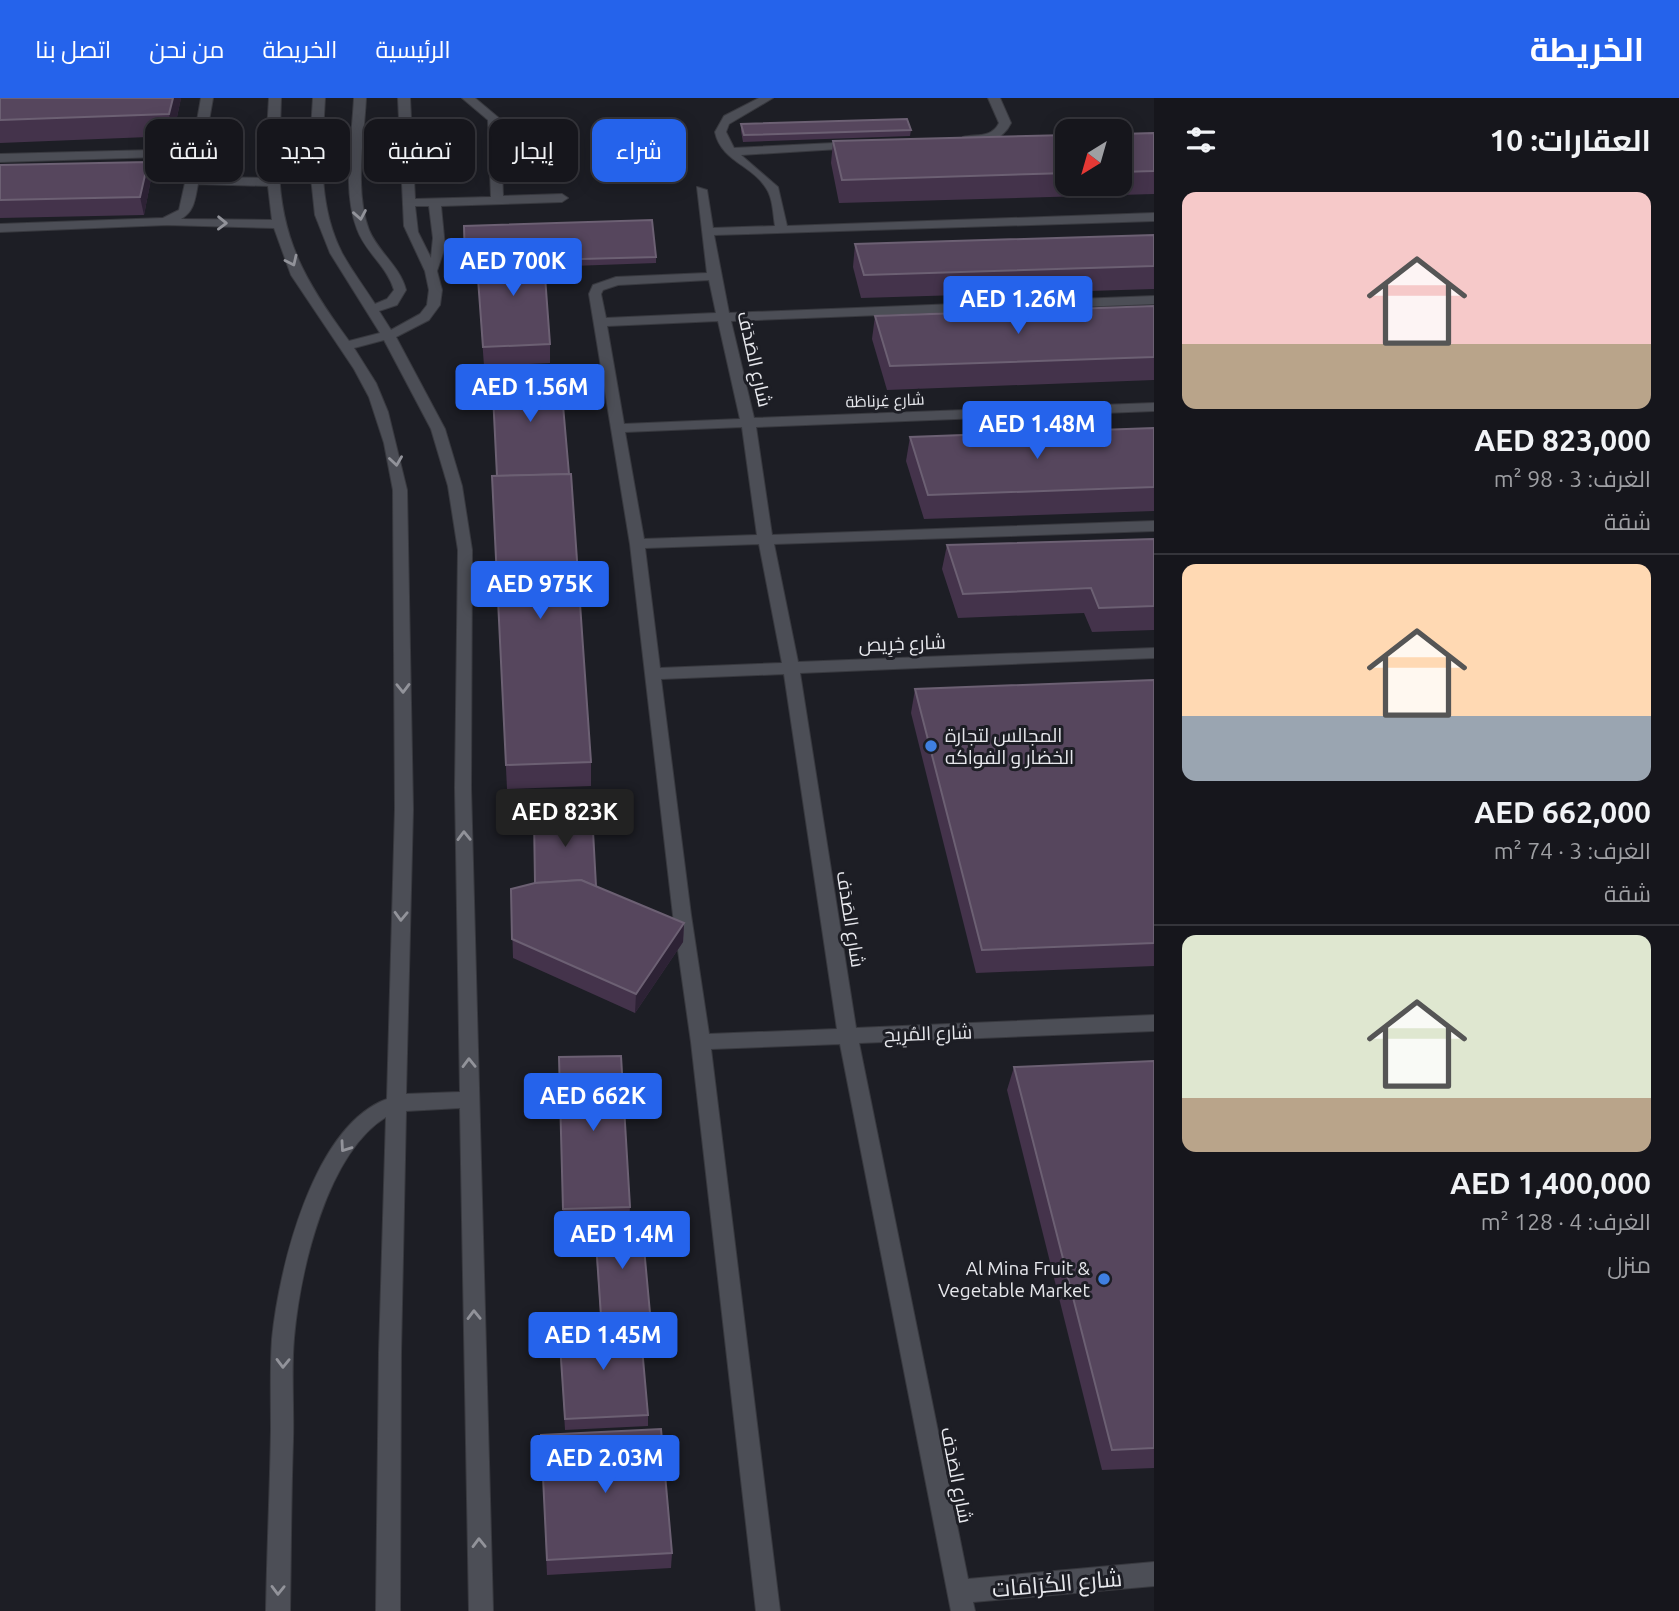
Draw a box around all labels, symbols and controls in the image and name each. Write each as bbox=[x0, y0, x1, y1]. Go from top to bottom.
text: الخريطة bbox=[1530, 30, 1644, 67]
text: اتصل بنا bbox=[35, 36, 111, 63]
text: من نحن bbox=[149, 36, 225, 63]
text: الخريطة bbox=[263, 36, 337, 63]
text: الرئيسية bbox=[375, 36, 451, 63]
chip: شقة bbox=[145, 119, 243, 182]
chip: جديد bbox=[257, 119, 350, 182]
chip: تصفية bbox=[364, 119, 475, 182]
chip: إيجار bbox=[489, 119, 578, 182]
chip: شراء bbox=[592, 119, 686, 182]
north arrow bbox=[1055, 119, 1132, 196]
map controls bbox=[1055, 119, 1132, 196]
icon: filters bbox=[1182, 121, 1220, 159]
text: العقارات: 10 bbox=[1489, 123, 1651, 157]
one-way arrow bbox=[352, 209, 367, 221]
one-way arrow bbox=[217, 215, 227, 231]
pin: AED 700K bbox=[441, 238, 585, 298]
icon: home bbox=[1354, 238, 1480, 364]
text: AED 700K bbox=[460, 248, 566, 273]
one-way arrow bbox=[284, 254, 298, 266]
pin: AED 1.26M bbox=[938, 276, 1098, 336]
text: AED 1.26M bbox=[959, 286, 1077, 311]
street label: شارع الصَدَف bbox=[730, 309, 777, 410]
pin: AED 1.56M bbox=[450, 364, 610, 424]
text: AED 1.56M bbox=[471, 374, 589, 399]
street label: شارع غِرناطَة bbox=[845, 390, 925, 413]
pin: AED 1.48M bbox=[957, 402, 1117, 461]
text: AED 1.48M bbox=[978, 411, 1096, 436]
text: AED 823,000 bbox=[1474, 423, 1651, 457]
one-way arrow bbox=[388, 455, 403, 467]
text: الغرف: 3 · 98 m² bbox=[1494, 466, 1651, 491]
text: شقة bbox=[1604, 509, 1651, 534]
pin: AED 975K bbox=[468, 561, 612, 621]
text: AED 975K bbox=[487, 571, 593, 596]
icon: home bbox=[1354, 610, 1480, 736]
street label: شارع خِرِيص bbox=[858, 630, 946, 659]
one-way arrow bbox=[395, 684, 411, 694]
place label: المجالس لتجارة الخضار و الفواكه bbox=[945, 724, 1074, 769]
marker: المجالس لتجارة الخضار و الفواكه bbox=[923, 738, 939, 754]
pin: AED 823K bbox=[493, 790, 637, 849]
text: AED 662,000 bbox=[1474, 795, 1651, 829]
text: AED 823K bbox=[512, 799, 618, 824]
one-way arrow bbox=[457, 830, 472, 841]
text: الغرف: 3 · 74 m² bbox=[1494, 838, 1651, 863]
street label: شارع الصَدَف bbox=[830, 869, 869, 969]
text: شقة bbox=[1604, 881, 1651, 906]
one-way arrow bbox=[394, 910, 409, 921]
icon: home bbox=[1354, 981, 1480, 1107]
street label: شارع المُرِيح bbox=[883, 1020, 973, 1049]
one-way arrow bbox=[461, 1058, 477, 1068]
pin: AED 662K bbox=[521, 1074, 665, 1133]
text: AED 662K bbox=[540, 1083, 646, 1108]
one-way arrow bbox=[341, 1139, 353, 1152]
text: AED 1,400,000 bbox=[1450, 1166, 1651, 1200]
text: الغرف: 4 · 128 m² bbox=[1481, 1209, 1651, 1234]
pin: AED 1.4M bbox=[550, 1212, 694, 1271]
text: AED 1.4M bbox=[570, 1221, 674, 1246]
text: منزل bbox=[1607, 1252, 1651, 1277]
place label: Al Mina Fruit & Vegetable Market bbox=[938, 1257, 1091, 1301]
marker: Al Mina Fruit & Vegetable Market bbox=[1096, 1271, 1112, 1287]
one-way arrow bbox=[467, 1310, 482, 1321]
pin: AED 1.45M bbox=[523, 1312, 683, 1372]
text: AED 1.45M bbox=[544, 1322, 662, 1347]
one-way arrow bbox=[275, 1358, 291, 1368]
street label: شارع الصَدَف bbox=[934, 1425, 977, 1526]
pin: AED 2.03M bbox=[525, 1436, 685, 1495]
text: AED 2.03M bbox=[546, 1445, 664, 1470]
one-way arrow bbox=[472, 1537, 487, 1548]
street label: شارع الكَرَامَات bbox=[991, 1565, 1123, 1605]
one-way arrow bbox=[271, 1585, 286, 1596]

